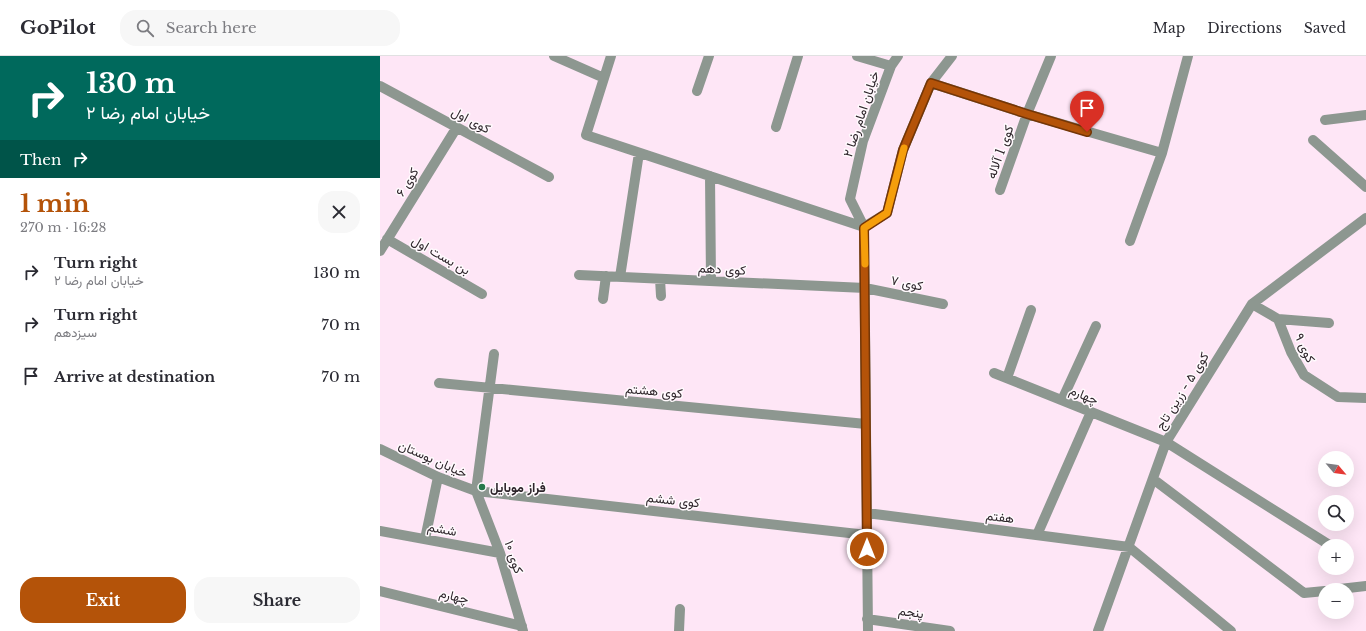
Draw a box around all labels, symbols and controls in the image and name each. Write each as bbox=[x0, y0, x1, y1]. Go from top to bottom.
search box bbox=[120, 10, 400, 46]
text: GoPilot bbox=[20, 16, 96, 39]
icon: search bbox=[134, 17, 156, 39]
text: Search here bbox=[166, 18, 257, 37]
text: Map bbox=[1153, 19, 1185, 37]
text: Directions bbox=[1207, 19, 1282, 37]
text: Saved bbox=[1304, 19, 1346, 37]
text: 130 m bbox=[86, 66, 176, 101]
street label: خیابان امام رضا ۲ bbox=[839, 68, 883, 159]
icon: right bbox=[20, 72, 72, 124]
pin bbox=[1070, 91, 1104, 132]
icon: arrive bbox=[1076, 97, 1098, 119]
text: خیابان امام رضا ۲ bbox=[86, 102, 210, 124]
street label: کوی اول bbox=[449, 103, 494, 137]
street label: کوی 1 آلاله bbox=[982, 123, 1018, 181]
icon: right bbox=[69, 148, 91, 170]
text: Then bbox=[20, 150, 61, 169]
street label: کوی ۶ bbox=[392, 164, 422, 200]
text: 1 min bbox=[20, 189, 90, 218]
button: close bbox=[318, 191, 360, 233]
text: 270 m · 16:28 bbox=[20, 219, 106, 236]
street label: بن بست اول bbox=[409, 231, 473, 279]
text: Turn right bbox=[54, 253, 137, 272]
street label: کوی دهم bbox=[698, 259, 747, 279]
icon: right bbox=[20, 261, 42, 283]
text: 130 m bbox=[313, 263, 360, 282]
text: خیابان امام رضا ۲ bbox=[54, 272, 144, 289]
street label: کوی ۷ bbox=[890, 272, 925, 294]
text: Turn right bbox=[54, 305, 137, 324]
icon: right bbox=[20, 313, 42, 335]
text: 70 m bbox=[321, 315, 360, 334]
text: سیزدهم bbox=[54, 324, 97, 341]
street label: کوی ۹ bbox=[1291, 330, 1319, 366]
street label: کوی ۵ - زرین تاج bbox=[1151, 349, 1214, 433]
icon: arrive bbox=[20, 365, 42, 387]
text: Arrive at destination bbox=[54, 367, 215, 386]
text: 70 m bbox=[321, 367, 360, 386]
street label: کوی هشتم bbox=[625, 380, 684, 402]
street label: چهارم bbox=[1067, 382, 1101, 409]
street label: خیابان بوستان bbox=[396, 436, 470, 482]
north arrow bbox=[1318, 451, 1354, 487]
map controls bbox=[1318, 451, 1354, 619]
place label: فراز موبایل bbox=[490, 479, 546, 496]
marker: فراز موبایل bbox=[477, 482, 487, 492]
street label: کوی ششم bbox=[645, 489, 701, 511]
button: search bbox=[1318, 495, 1354, 531]
street label: هفتم bbox=[985, 507, 1015, 527]
street label: ششم bbox=[426, 518, 458, 540]
position arrow bbox=[846, 528, 888, 570]
street label: کوی ۱۰ bbox=[501, 538, 527, 576]
button: + bbox=[1318, 539, 1354, 575]
button: Exit bbox=[20, 577, 186, 623]
button: Share bbox=[194, 577, 360, 623]
button: − bbox=[1318, 583, 1354, 619]
street label: چهارم bbox=[437, 584, 471, 609]
street label: پنجم bbox=[897, 602, 925, 623]

